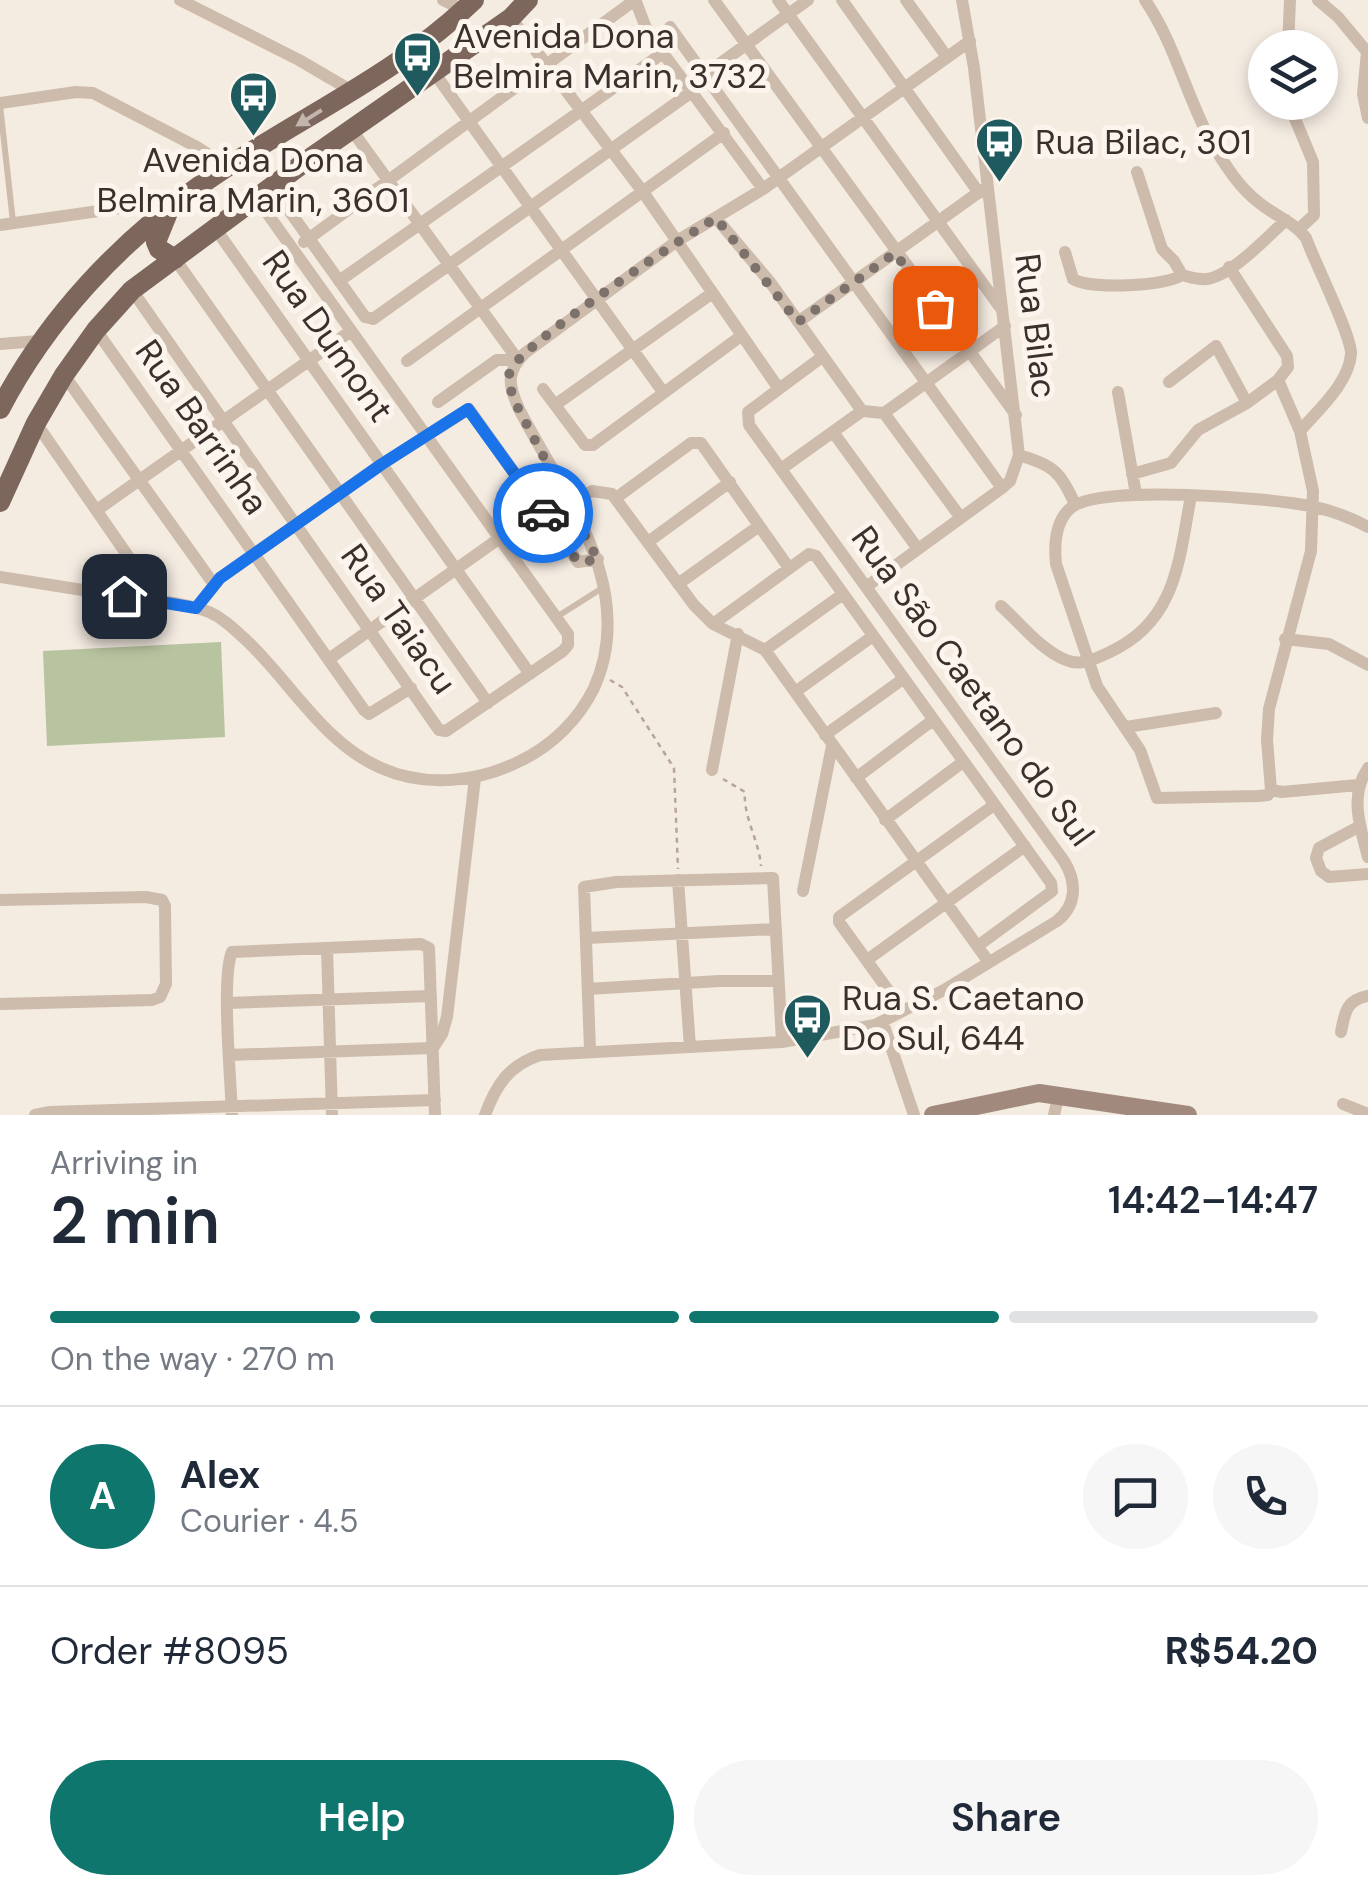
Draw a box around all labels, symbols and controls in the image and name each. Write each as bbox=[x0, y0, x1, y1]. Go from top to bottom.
place label: Avenida Dona Belmira Marin, 3732 bbox=[453, 13, 767, 99]
bus stop icon: Avenida Dona Belmira Marin, 3732 bbox=[392, 30, 444, 98]
map controls bbox=[1248, 30, 1338, 120]
button: layers bbox=[1248, 30, 1338, 120]
bus stop icon: Avenida Dona Belmira Marin, 3601 bbox=[227, 70, 279, 138]
one-way arrow bbox=[296, 108, 323, 127]
bus stop icon: Rua Bilac, 301 bbox=[974, 116, 1026, 184]
place label: Rua Bilac, 301 bbox=[1035, 119, 1252, 165]
place label: Avenida Dona Belmira Marin, 3601 bbox=[97, 137, 409, 223]
street label: Rua Dumont bbox=[252, 241, 404, 431]
street label: Rua Bilac bbox=[1004, 251, 1068, 401]
pin bbox=[893, 266, 978, 351]
icon: bag bbox=[908, 281, 963, 336]
street label: Rua Barrinha bbox=[125, 331, 279, 523]
courier bbox=[493, 463, 593, 563]
icon: car bbox=[516, 486, 571, 541]
street label: Rua São Caetano do Sul bbox=[841, 517, 1105, 855]
street label: Rua Taiacu bbox=[331, 535, 467, 703]
pin bbox=[82, 554, 167, 639]
icon: home bbox=[97, 569, 152, 624]
place label: Rua S. Caetano Do Sul, 644 bbox=[842, 975, 1085, 1061]
bus stop icon: Rua S. Caetano Do Sul, 644 bbox=[781, 992, 833, 1060]
text: Arriving in bbox=[50, 1142, 198, 1184]
text: 14:42–14:47 bbox=[1108, 1175, 1318, 1225]
text: 2 min bbox=[50, 1179, 220, 1263]
text: On the way · 270 m bbox=[50, 1338, 335, 1380]
button: chat bbox=[1083, 1444, 1188, 1549]
button: phone bbox=[1213, 1444, 1318, 1549]
text: Alex bbox=[180, 1450, 260, 1500]
text: A bbox=[89, 1471, 116, 1521]
text: Courier · 4.5 bbox=[180, 1500, 358, 1542]
text: Order #8095 bbox=[50, 1626, 289, 1676]
text: R$54.20 bbox=[1165, 1626, 1318, 1676]
button: Help bbox=[50, 1760, 674, 1875]
button: Share bbox=[694, 1760, 1318, 1875]

